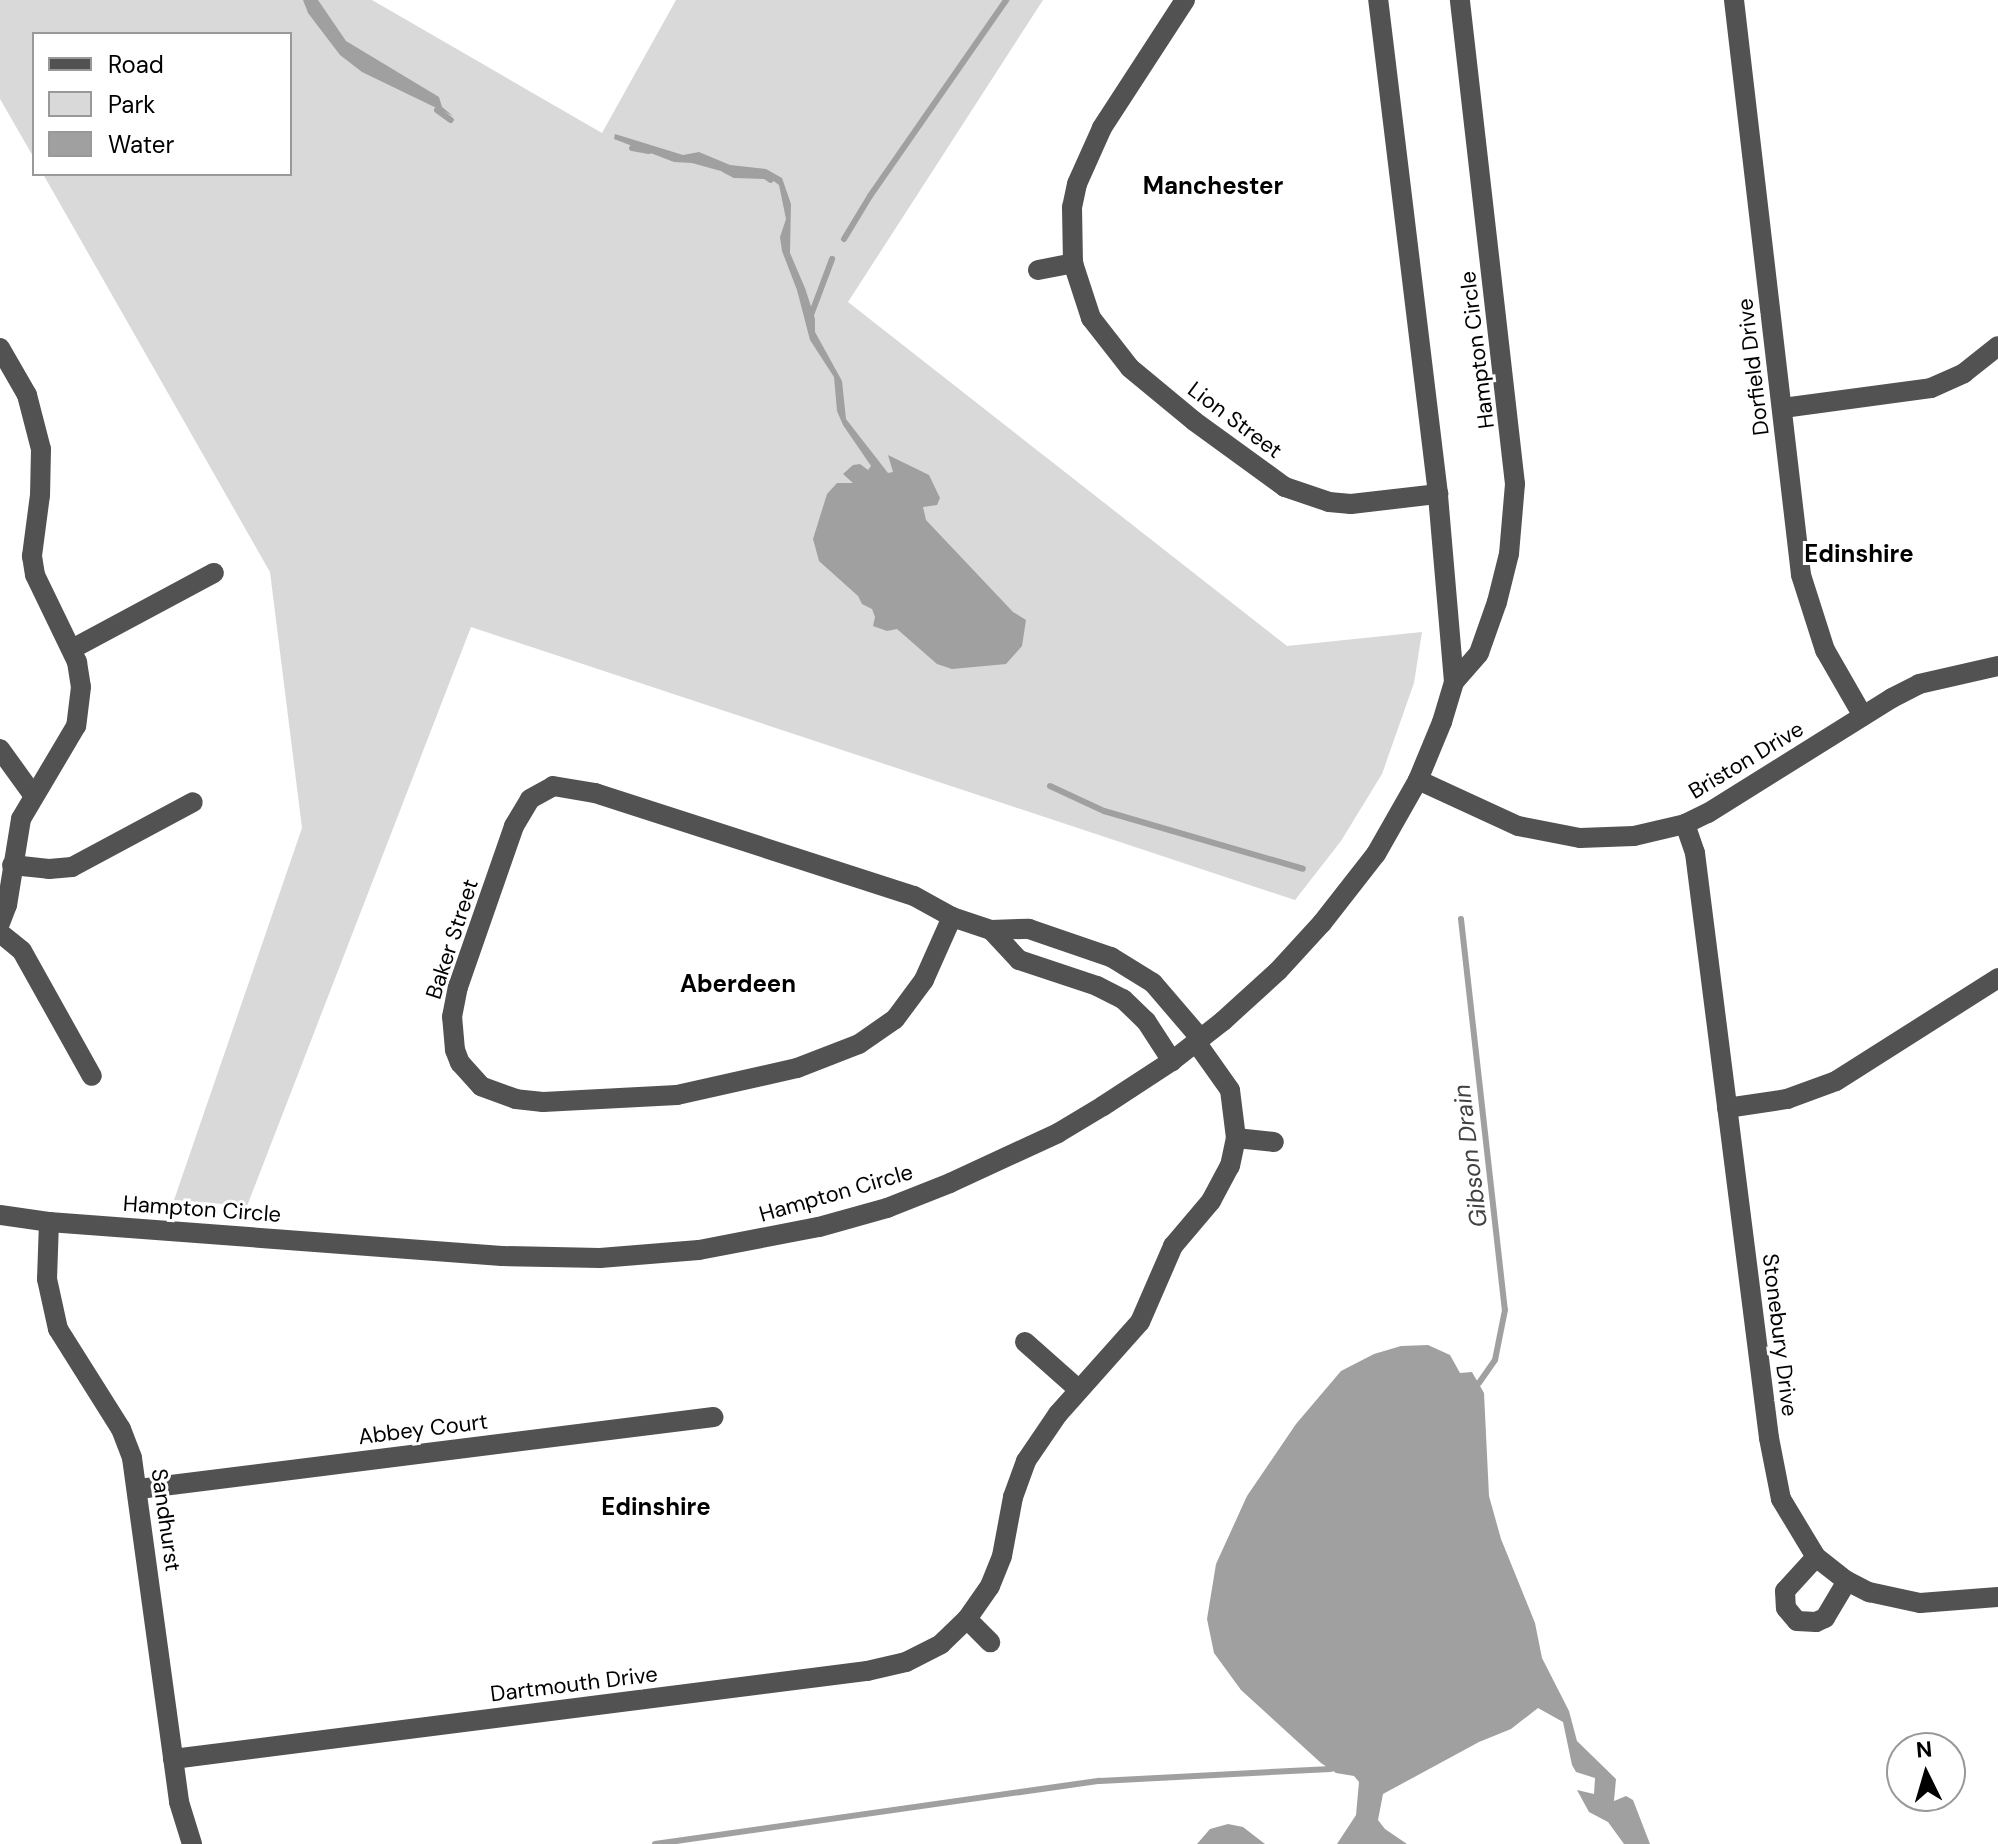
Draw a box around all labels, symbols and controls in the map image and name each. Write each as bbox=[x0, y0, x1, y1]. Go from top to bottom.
legend bbox=[32, 32, 292, 176]
text: Road bbox=[108, 49, 164, 80]
text: Park bbox=[108, 89, 155, 120]
text: Water bbox=[108, 129, 174, 160]
district label: Manchester bbox=[1143, 172, 1283, 200]
street label: Hampton Circle bbox=[1454, 270, 1500, 430]
street label: Dorfield Drive bbox=[1731, 297, 1775, 437]
street label: Lion Street bbox=[1183, 376, 1287, 464]
district label: Edinshire bbox=[1804, 540, 1914, 568]
street label: Briston Drive bbox=[1684, 715, 1808, 805]
street label: Baker Street bbox=[420, 876, 484, 1002]
district label: Aberdeen bbox=[680, 970, 796, 998]
water label: Gibson Drain bbox=[1447, 1083, 1493, 1229]
street label: Hampton Circle bbox=[756, 1158, 916, 1228]
street label: Hampton Circle bbox=[122, 1190, 282, 1228]
street label: Stonebury Drive bbox=[1757, 1252, 1803, 1418]
street label: Abbey Court bbox=[357, 1408, 489, 1450]
street label: Sandhurst bbox=[146, 1467, 186, 1573]
district label: Edinshire bbox=[601, 1493, 711, 1521]
street label: Dartmouth Drive bbox=[489, 1661, 659, 1707]
north arrow bbox=[1886, 1732, 1966, 1812]
text: N bbox=[1915, 1734, 1933, 1765]

